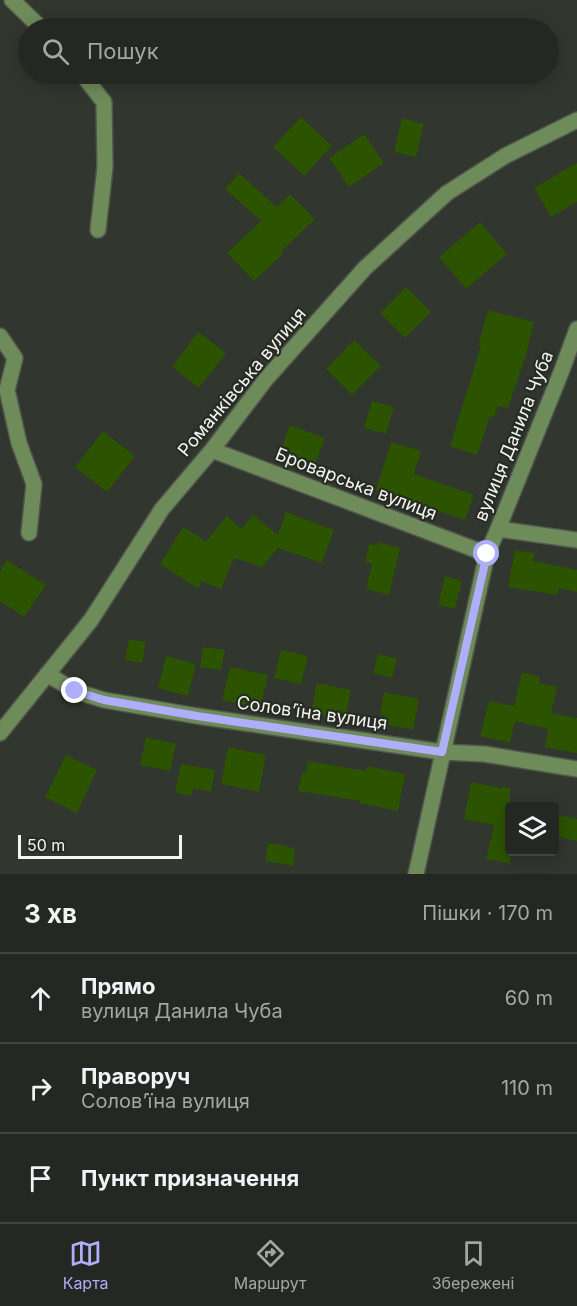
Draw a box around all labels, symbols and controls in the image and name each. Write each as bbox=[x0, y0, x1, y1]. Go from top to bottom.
search box bbox=[18, 18, 559, 84]
icon: search bbox=[39, 35, 72, 68]
text: Пошук bbox=[87, 38, 159, 64]
street label: Романківська вулиця bbox=[173, 303, 310, 460]
street label: вулиця Данила Чуба bbox=[470, 348, 557, 524]
street label: Броварська вулиця bbox=[273, 443, 440, 524]
route start bbox=[473, 540, 499, 566]
route end bbox=[61, 677, 87, 703]
street label: Соловʼїна вулиця bbox=[235, 692, 389, 733]
map controls bbox=[505, 802, 559, 856]
button: layers bbox=[505, 802, 559, 856]
scale bar bbox=[18, 832, 182, 860]
text: 50 m bbox=[27, 835, 65, 855]
text: 3 хв bbox=[24, 898, 77, 929]
text: Пішки · 170 m bbox=[422, 901, 553, 925]
text: Прямо bbox=[81, 973, 155, 999]
icon: ahead bbox=[24, 982, 57, 1015]
text: 60 m bbox=[505, 986, 553, 1010]
text: вулиця Данила Чуба bbox=[81, 999, 283, 1023]
text: Праворуч bbox=[81, 1063, 190, 1089]
icon: right bbox=[24, 1072, 57, 1105]
text: 110 m bbox=[501, 1076, 553, 1100]
text: Соловʼїна вулиця bbox=[81, 1089, 250, 1113]
icon: arrive bbox=[24, 1162, 57, 1195]
text: Пункт призначення bbox=[81, 1165, 299, 1191]
tab: Карта bbox=[63, 1237, 109, 1293]
tab: Маршрут bbox=[234, 1237, 306, 1293]
tab: Збережені bbox=[432, 1237, 514, 1293]

